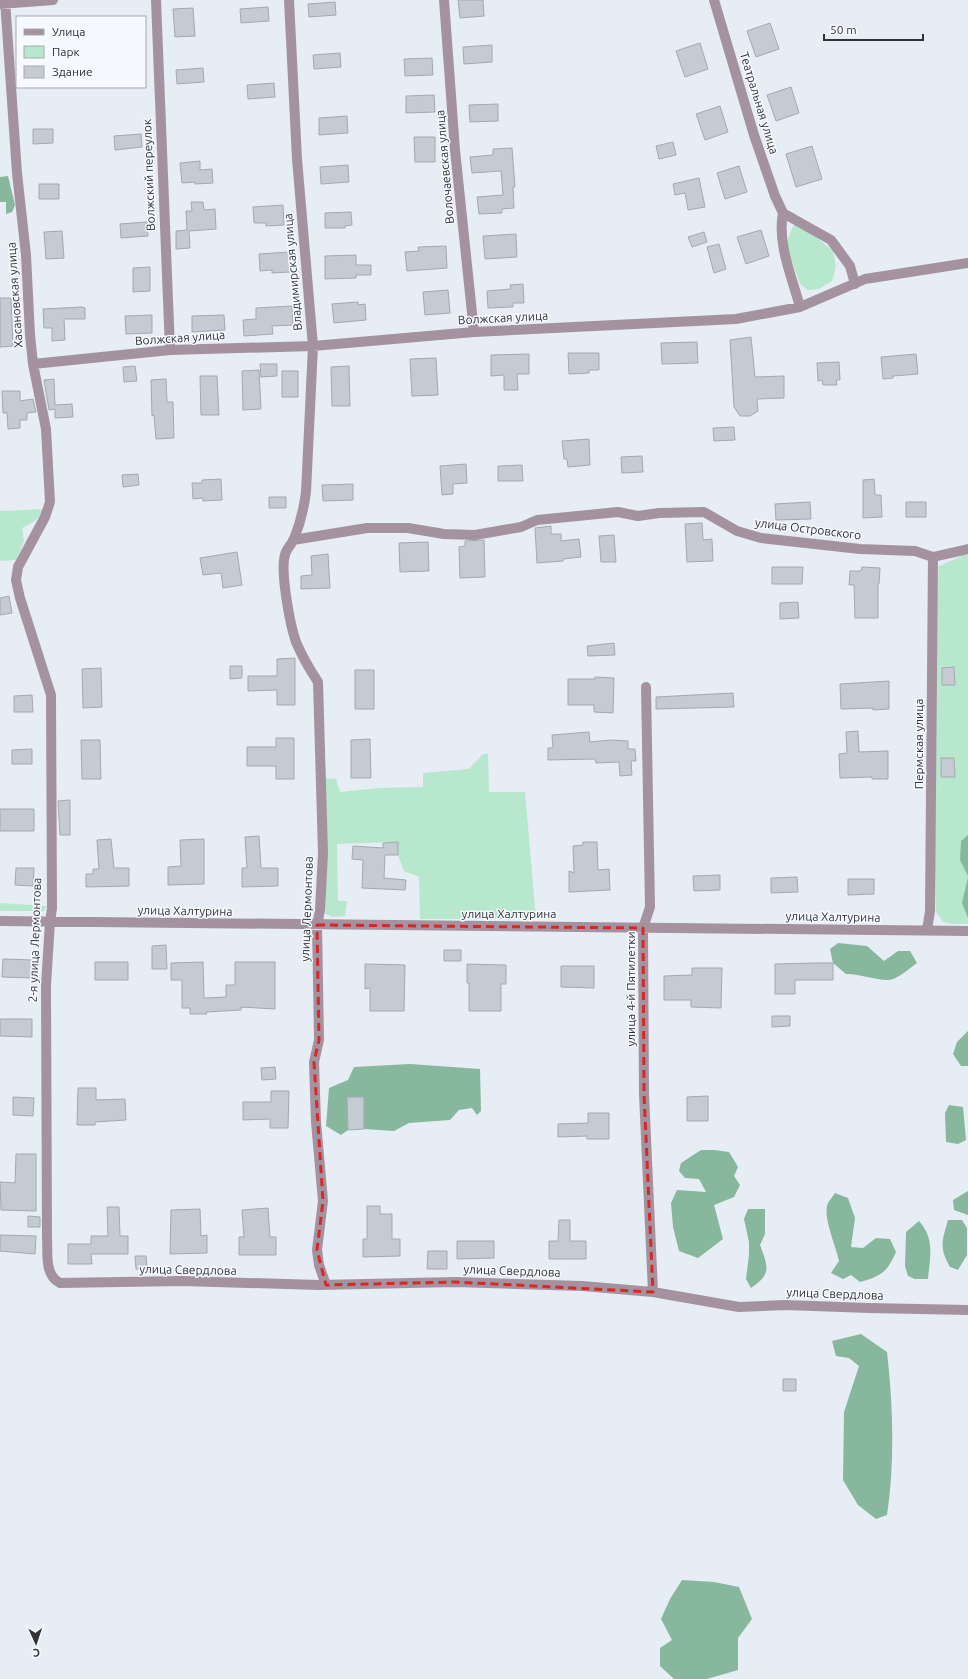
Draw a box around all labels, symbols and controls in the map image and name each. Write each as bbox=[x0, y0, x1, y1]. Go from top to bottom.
legend bbox=[16, 16, 146, 88]
scale bar bbox=[824, 16, 923, 42]
text: 50 m bbox=[830, 23, 857, 36]
text: Улица bbox=[52, 25, 85, 38]
text: Парк bbox=[52, 45, 80, 58]
street label: Театральная улица bbox=[738, 50, 781, 155]
text: Здание bbox=[52, 65, 93, 78]
street label: Волочаевская улица bbox=[433, 110, 456, 225]
street label: Волжский переулок bbox=[140, 119, 157, 231]
street label: Владимирская улица bbox=[281, 213, 304, 331]
street label: Хасановская улица bbox=[4, 242, 25, 348]
street label: Волжская улица bbox=[458, 309, 548, 326]
street label: Волжская улица bbox=[134, 328, 225, 347]
street label: улица Островского bbox=[754, 516, 862, 541]
street label: Пермская улица bbox=[912, 699, 925, 789]
street label: улица Лермонтова bbox=[298, 856, 315, 962]
street label: 2-я улица Лермонтова bbox=[26, 877, 43, 1003]
street label: улица Халтурина bbox=[137, 903, 233, 918]
street label: улица Халтурина bbox=[462, 907, 556, 920]
street label: улица Халтурина bbox=[785, 909, 881, 924]
street label: улица 4-й Пятилетки bbox=[624, 931, 637, 1047]
street label: улица Свердлова bbox=[139, 1262, 237, 1277]
street label: улица Свердлова bbox=[463, 1262, 561, 1279]
street label: улица Свердлова bbox=[786, 1285, 884, 1302]
north arrow bbox=[16, 1623, 56, 1663]
text: С bbox=[33, 1647, 40, 1659]

